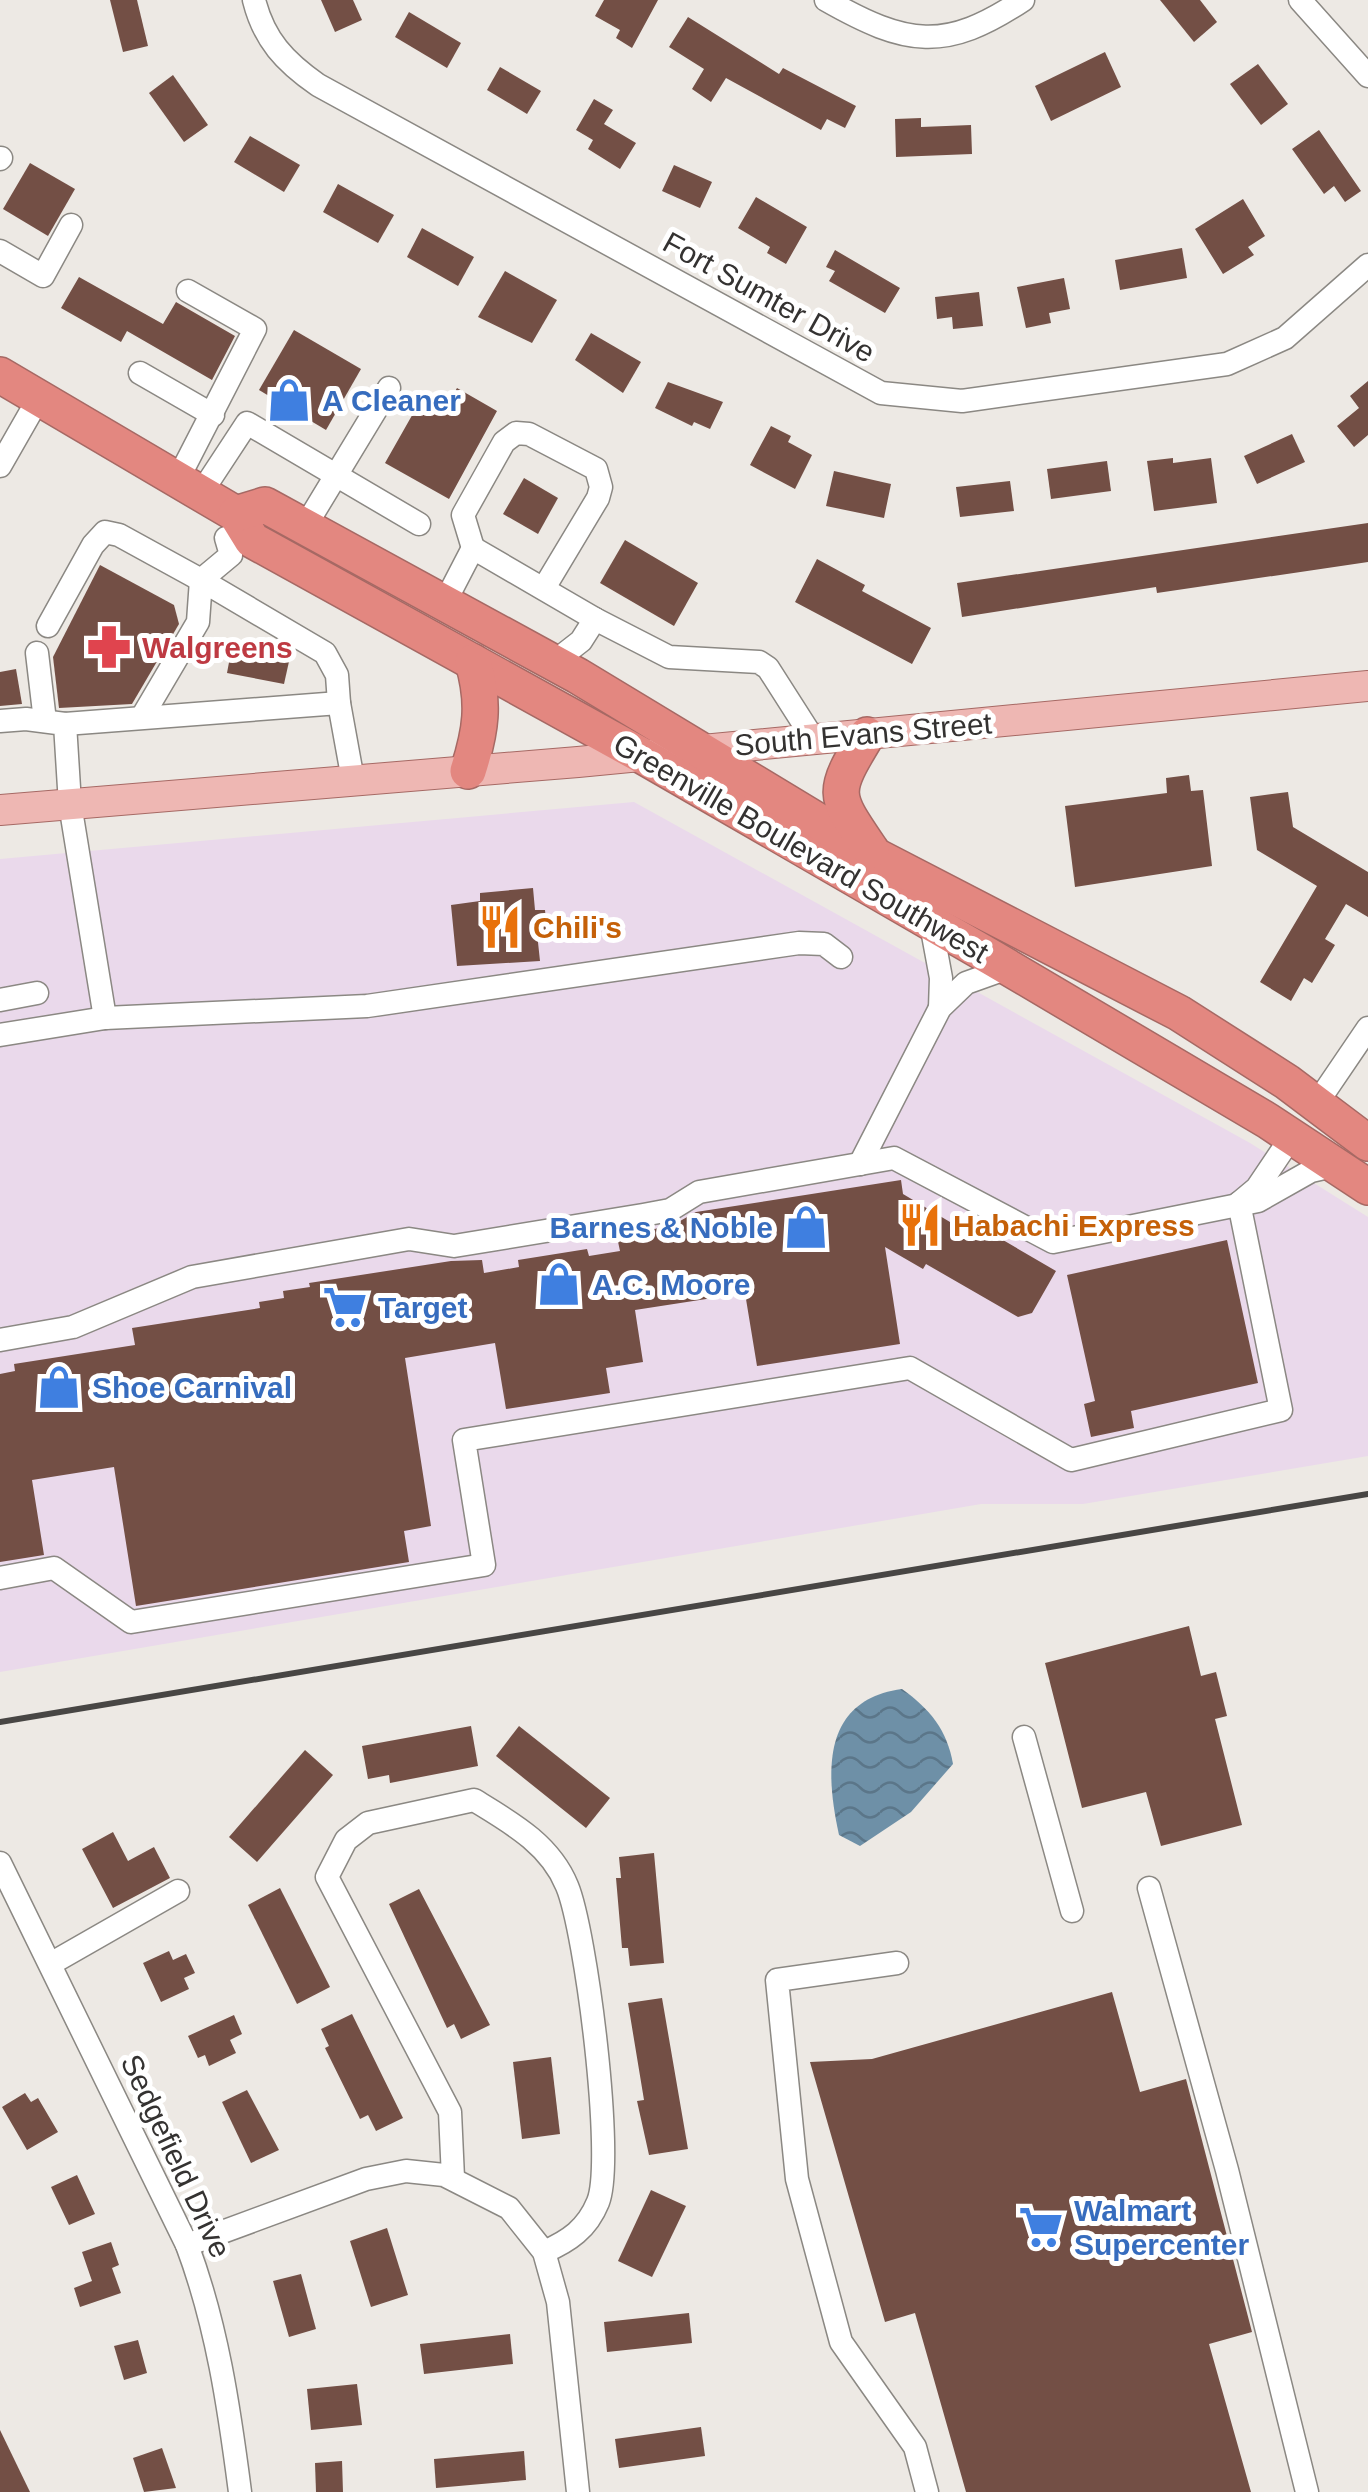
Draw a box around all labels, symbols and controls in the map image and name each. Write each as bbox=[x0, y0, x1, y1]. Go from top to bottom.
street label: Fort Sumter Drive bbox=[657, 225, 881, 369]
shop icon: A Cleaner bbox=[265, 376, 313, 424]
place label: A Cleaner bbox=[322, 384, 461, 417]
pharmacy icon: Walgreens bbox=[85, 623, 133, 671]
place label: Walgreens bbox=[142, 631, 293, 664]
street label: South Evans Street bbox=[733, 706, 994, 762]
street label: Greenville Boulevard Southwest bbox=[608, 727, 995, 969]
restaurant icon: Chili's bbox=[476, 903, 524, 951]
place label: Chili's bbox=[533, 911, 622, 944]
restaurant icon: Habachi Express bbox=[896, 1201, 944, 1249]
shop icon: Barnes & Noble bbox=[782, 1203, 830, 1251]
place label: Habachi Express bbox=[953, 1209, 1195, 1242]
place label: Barnes & Noble bbox=[550, 1211, 773, 1244]
shop icon: A.C. Moore bbox=[535, 1260, 583, 1308]
place label: A.C. Moore bbox=[592, 1268, 750, 1301]
supermarket icon: Target bbox=[321, 1283, 369, 1331]
place label: Target bbox=[378, 1291, 467, 1324]
shop icon: Shoe Carnival bbox=[35, 1363, 83, 1411]
place label: Shoe Carnival bbox=[92, 1371, 292, 1404]
street label: Sedgefield Drive bbox=[115, 2049, 237, 2263]
place label: Walmart Supercenter bbox=[1074, 2194, 1249, 2261]
supermarket icon: Walmart Supercenter bbox=[1017, 2203, 1065, 2251]

